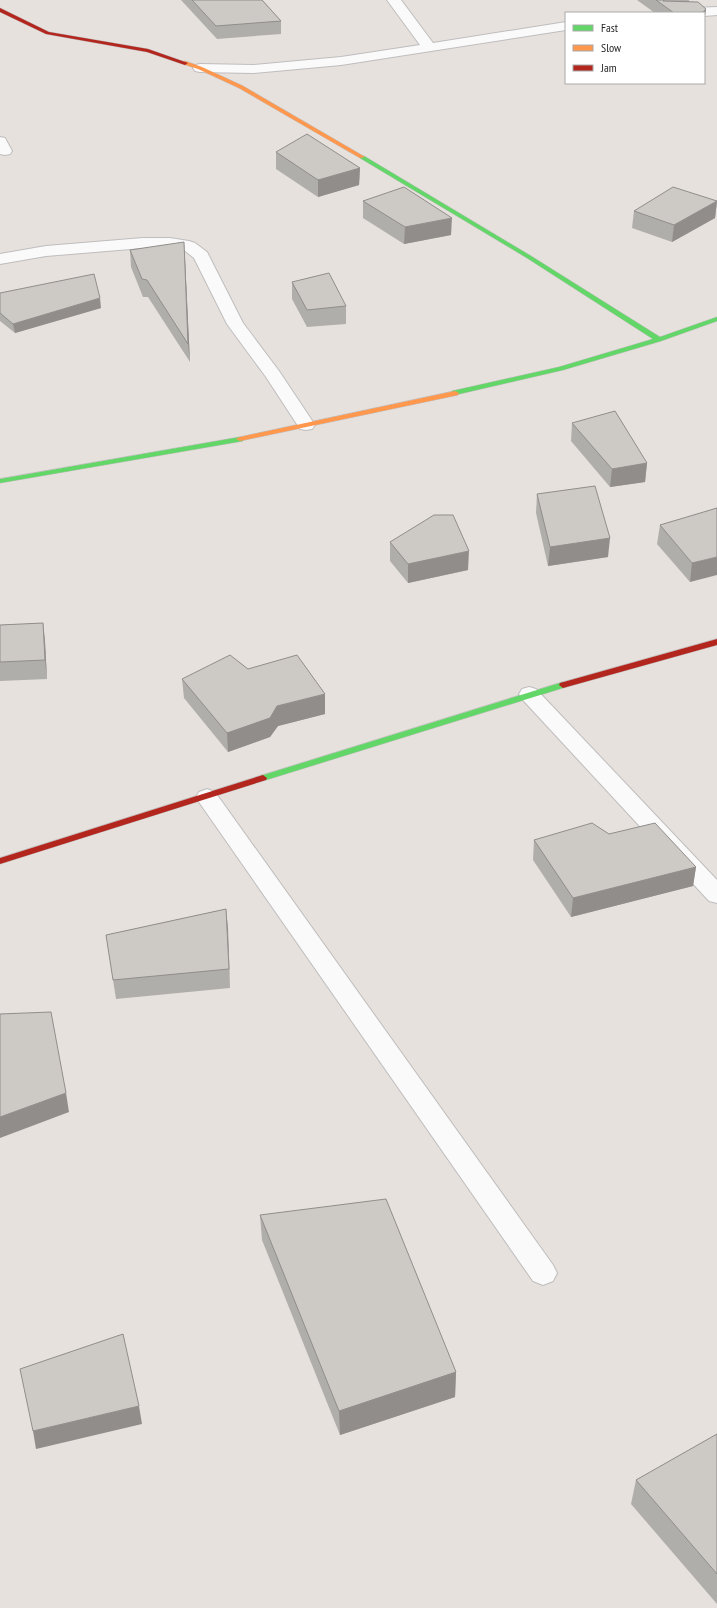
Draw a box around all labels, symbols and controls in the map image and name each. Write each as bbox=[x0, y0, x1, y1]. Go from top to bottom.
legend bbox=[565, 12, 705, 84]
text: Fast bbox=[601, 20, 619, 35]
text: Slow bbox=[601, 40, 622, 55]
text: Jam bbox=[600, 60, 617, 75]

